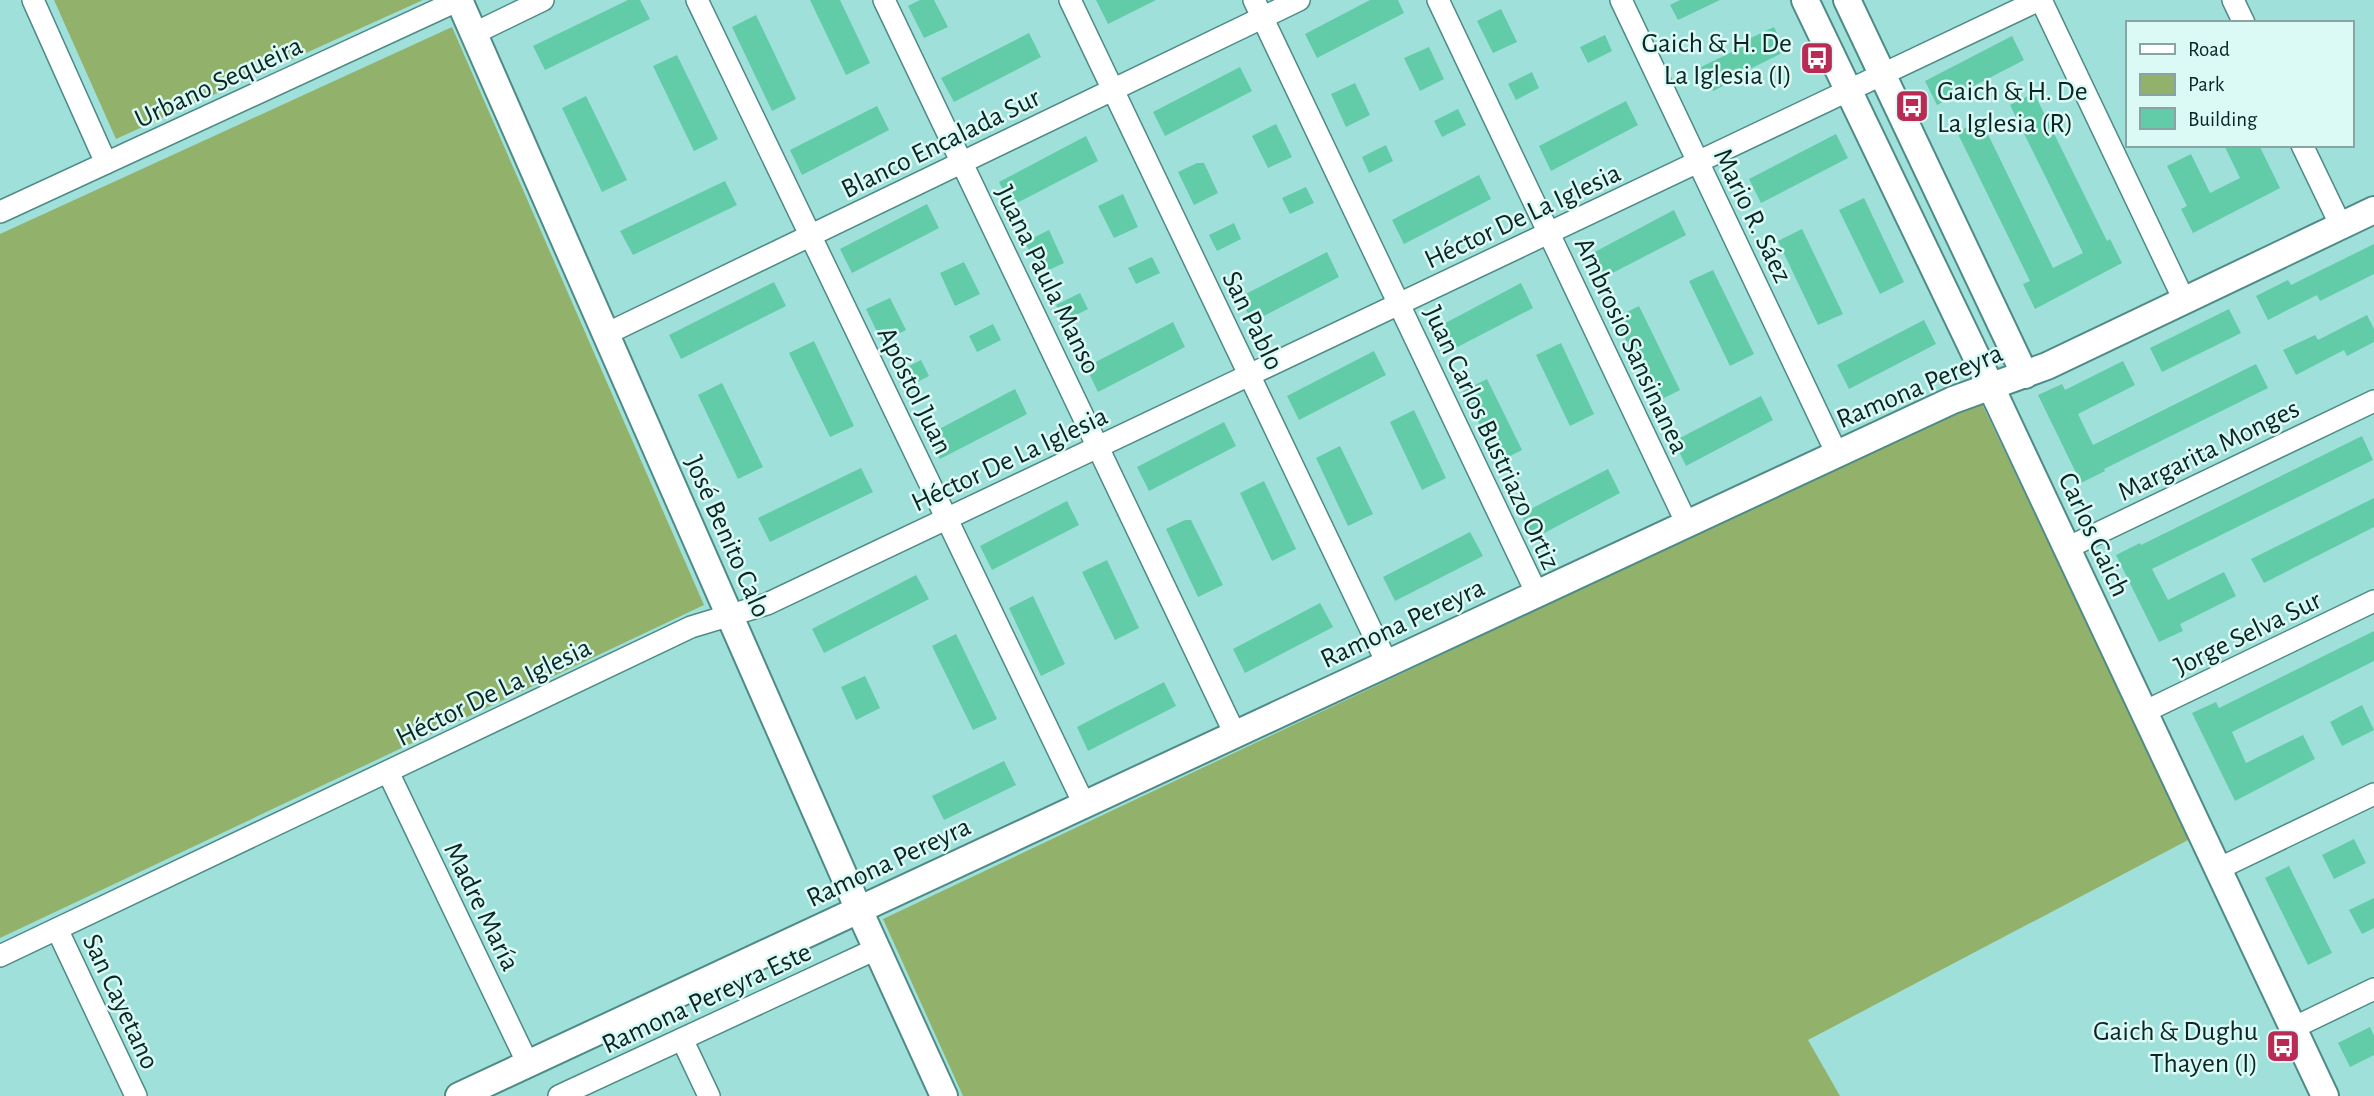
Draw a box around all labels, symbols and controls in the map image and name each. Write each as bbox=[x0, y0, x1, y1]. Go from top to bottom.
legend bbox=[2126, 21, 2353, 147]
place label: Gaich & H. De La Iglesia (I) bbox=[1641, 30, 1792, 90]
street label: Urbano Sequeira bbox=[131, 32, 307, 134]
bus stop icon: Gaich & H. De La Iglesia (I) bbox=[1798, 39, 1836, 77]
text: Road bbox=[2188, 39, 2230, 60]
text: Park bbox=[2188, 74, 2225, 95]
place label: Gaich & H. De La Iglesia (R) bbox=[1937, 78, 2088, 138]
street label: Blanco Encalada Sur bbox=[837, 84, 1045, 204]
bus stop icon: Gaich & H. De La Iglesia (R) bbox=[1893, 87, 1931, 125]
text: Building bbox=[2188, 109, 2258, 130]
street label: Mario R. Sáez bbox=[1708, 144, 1797, 287]
street label: Héctor De La Iglesia bbox=[1420, 159, 1625, 275]
street label: Juana Paula Manso bbox=[989, 181, 1105, 379]
street label: Ambrosio Sansinanea bbox=[1569, 233, 1694, 458]
street label: San Pablo bbox=[1216, 267, 1288, 375]
street label: Juan Carlos Bustriazo Ortiz bbox=[1418, 302, 1565, 574]
street label: Apóstol Juan bbox=[871, 323, 957, 459]
street label: Ramona Pereyra bbox=[1833, 339, 2007, 434]
street label: Margarita Monges bbox=[2114, 395, 2304, 507]
street label: Héctor De La Iglesia bbox=[907, 402, 1112, 518]
street label: José Benito Calo bbox=[679, 452, 775, 622]
street label: Carlos Gaich bbox=[2052, 468, 2134, 601]
street label: Ramona Pereyra bbox=[1317, 574, 1489, 674]
street label: Jorge Selva Sur bbox=[2170, 586, 2326, 681]
street label: Héctor De La Iglesia bbox=[392, 633, 596, 752]
street label: Ramona Pereyra bbox=[803, 813, 975, 913]
street label: Madre María bbox=[438, 838, 524, 976]
street label: San Cayetano bbox=[77, 930, 164, 1074]
street label: Ramona Pereyra Este bbox=[598, 938, 816, 1060]
place label: Gaich & Dughu Thayen (I) bbox=[2093, 1018, 2258, 1078]
bus stop icon: Gaich & Dughu Thayen (I) bbox=[2264, 1027, 2302, 1065]

